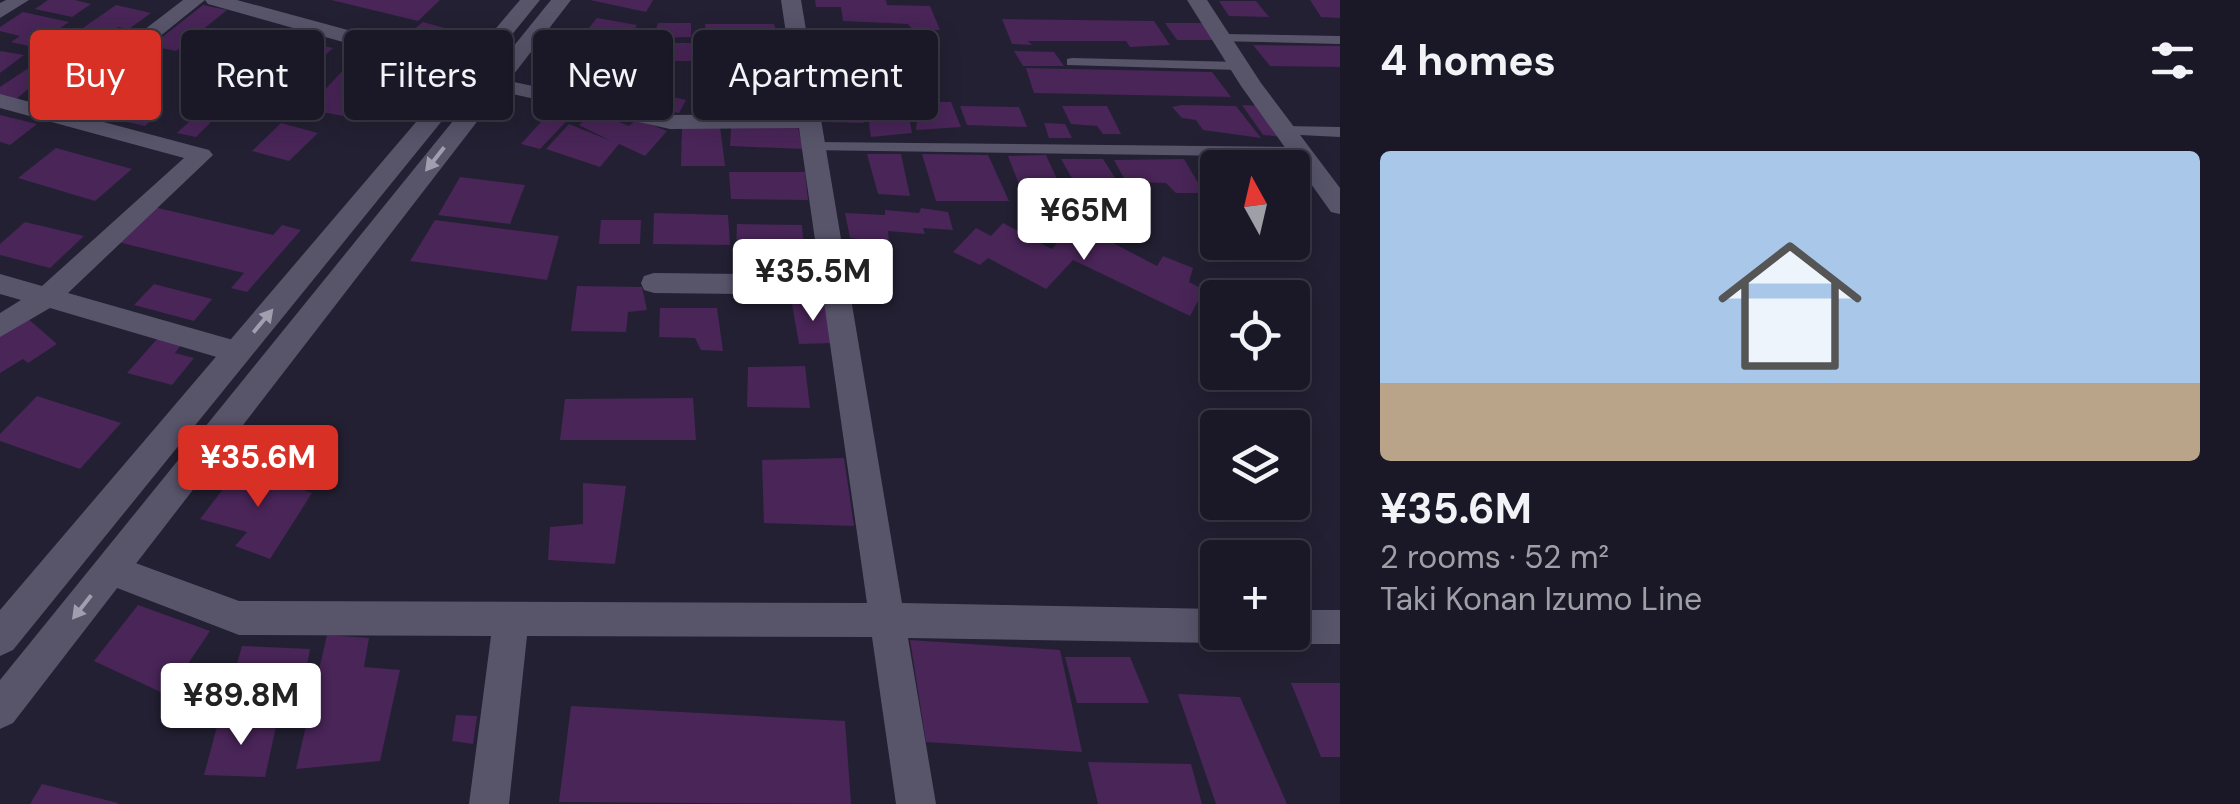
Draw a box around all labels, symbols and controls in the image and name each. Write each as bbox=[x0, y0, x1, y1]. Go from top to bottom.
chip: Buy bbox=[30, 30, 161, 120]
chip: Rent bbox=[181, 30, 324, 120]
chip: Filters bbox=[344, 30, 513, 120]
chip: New bbox=[533, 30, 673, 120]
chip: Apartment bbox=[693, 30, 938, 120]
text: 4 homes bbox=[1380, 33, 1556, 88]
icon: filters bbox=[2145, 33, 2200, 88]
one-way arrow bbox=[425, 146, 446, 172]
north arrow bbox=[1200, 150, 1310, 260]
map controls bbox=[1200, 150, 1310, 650]
pin: ¥65M bbox=[1025, 178, 1143, 263]
text: ¥65M bbox=[1040, 189, 1128, 231]
icon: home bbox=[1700, 216, 1880, 396]
pin: ¥35.5M bbox=[732, 239, 894, 324]
text: ¥35.5M bbox=[755, 250, 871, 292]
button: locate bbox=[1200, 280, 1310, 390]
one-way arrow bbox=[252, 308, 274, 333]
button: layers bbox=[1200, 410, 1310, 520]
pin: ¥35.6M bbox=[177, 425, 339, 510]
text: ¥35.6M bbox=[200, 436, 316, 478]
text: ¥35.6M bbox=[1380, 481, 1532, 536]
text: 2 rooms · 52 m² bbox=[1380, 536, 1609, 578]
button: + bbox=[1200, 540, 1310, 650]
text: Taki Konan Izumo Line bbox=[1380, 578, 1702, 620]
one-way arrow bbox=[72, 594, 93, 619]
pin: ¥89.8M bbox=[160, 663, 322, 748]
text: ¥89.8M bbox=[183, 674, 299, 716]

